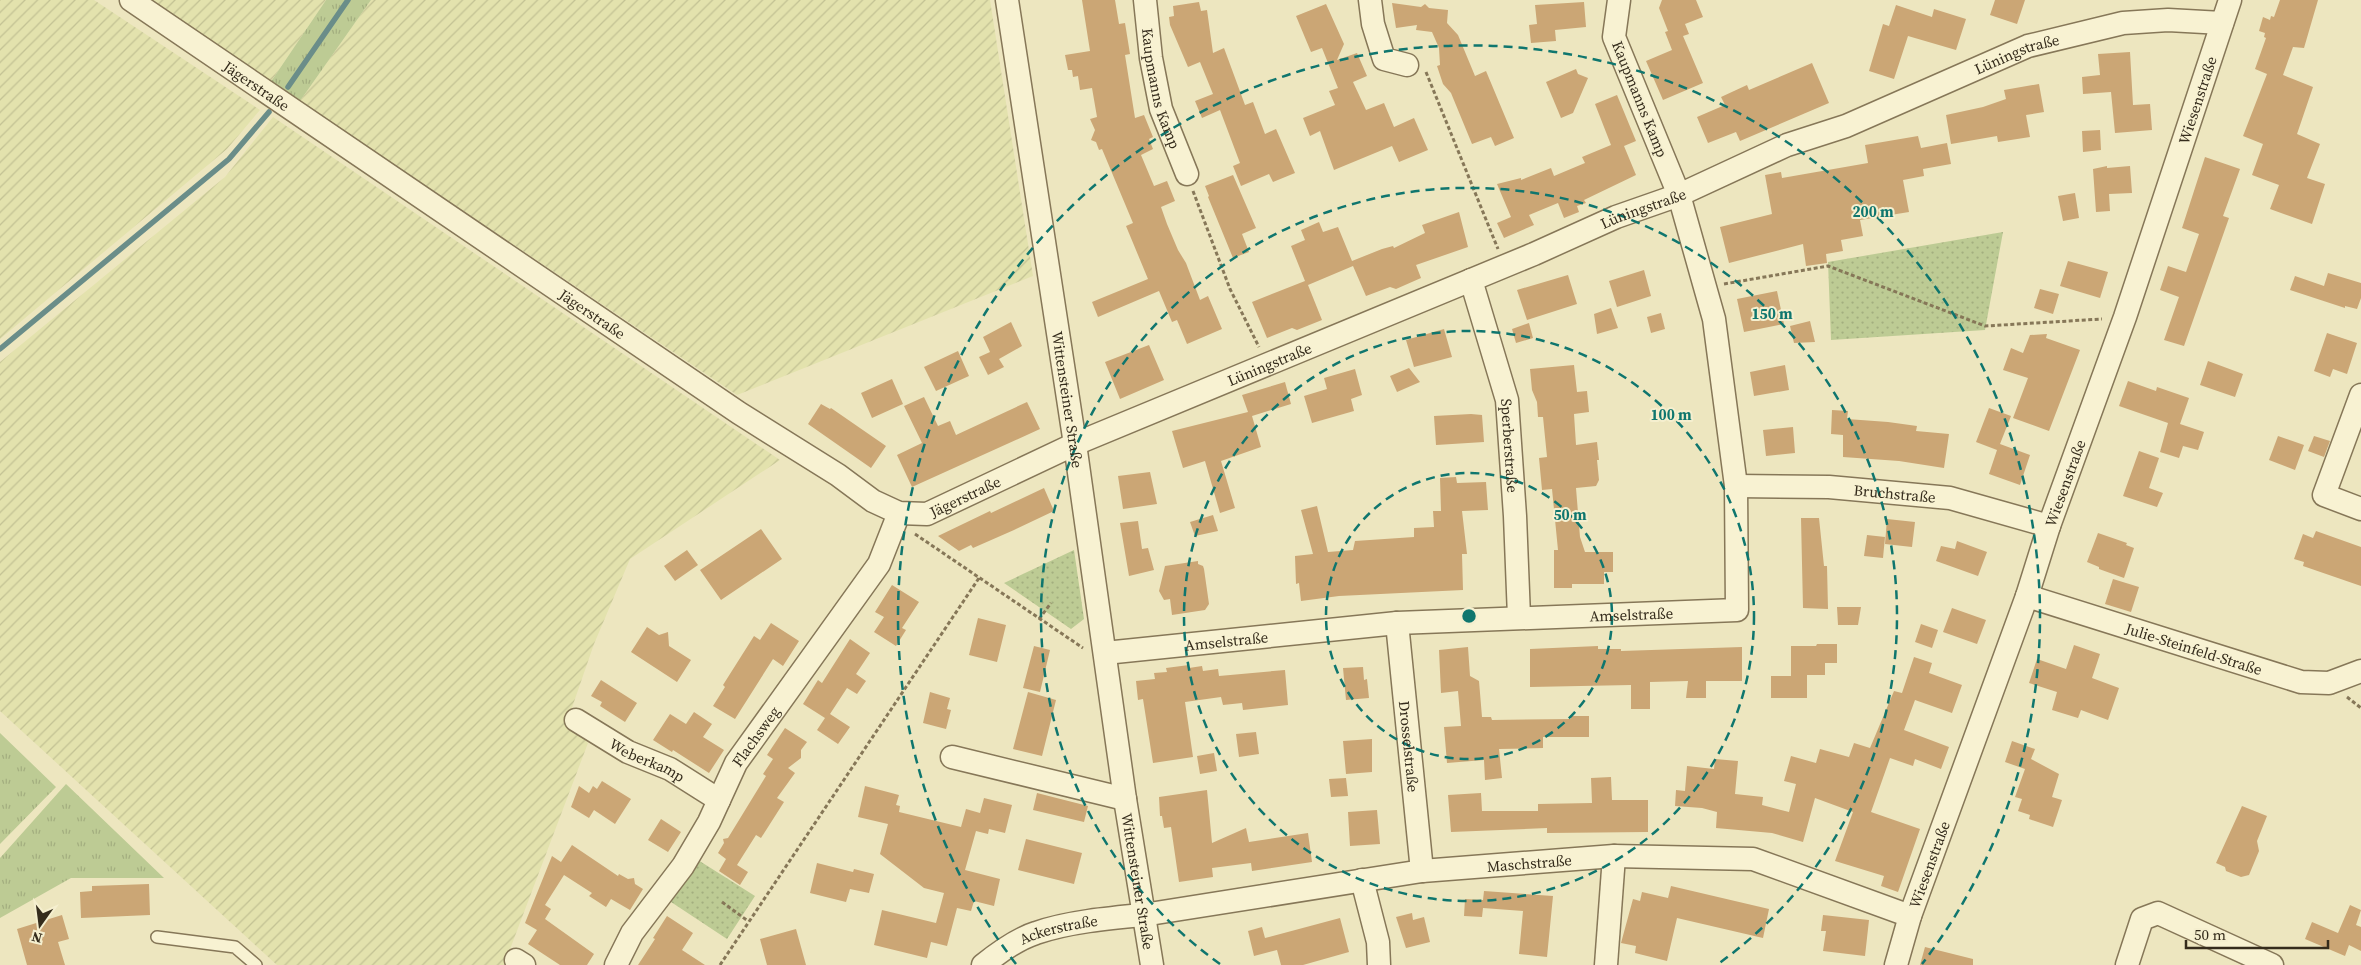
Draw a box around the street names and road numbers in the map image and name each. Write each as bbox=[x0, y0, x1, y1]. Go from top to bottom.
street label: Kaupmanns Kamp bbox=[1137, 27, 1186, 152]
street label: Lüningstraße bbox=[1971, 28, 2062, 79]
street label: Kaupmanns Kamp bbox=[1607, 38, 1673, 160]
street label: Wiesenstraße bbox=[2173, 53, 2221, 147]
street label: Jägerstraße bbox=[219, 55, 294, 116]
street label: Lüningstraße bbox=[1597, 183, 1690, 233]
street label: Jägerstraße bbox=[554, 283, 630, 344]
street label: Wittensteiner Straße bbox=[1047, 329, 1089, 470]
street label: Lüningstraße bbox=[1224, 337, 1315, 390]
street label: Sperberstraße bbox=[1496, 398, 1524, 494]
street label: Wiesenstraße bbox=[2039, 436, 2090, 529]
street label: Jägerstraße bbox=[925, 470, 1004, 522]
street label: Bruchstraße bbox=[1853, 479, 1937, 507]
street label: Amselstraße bbox=[1589, 602, 1674, 626]
street label: Julie-Steinfeld-Straße bbox=[2122, 617, 2265, 680]
street label: Amselstraße bbox=[1184, 626, 1269, 655]
street label: Drosselstraße bbox=[1394, 700, 1425, 793]
street label: Flachsweg bbox=[726, 701, 784, 771]
street label: Weberkamp bbox=[606, 733, 690, 787]
street label: Wittensteiner Straße bbox=[1117, 811, 1160, 951]
street label: Wiesenstraße bbox=[1903, 817, 1955, 911]
street label: Maschstraße bbox=[1486, 849, 1573, 876]
street label: Ackerstraße bbox=[1016, 909, 1099, 949]

